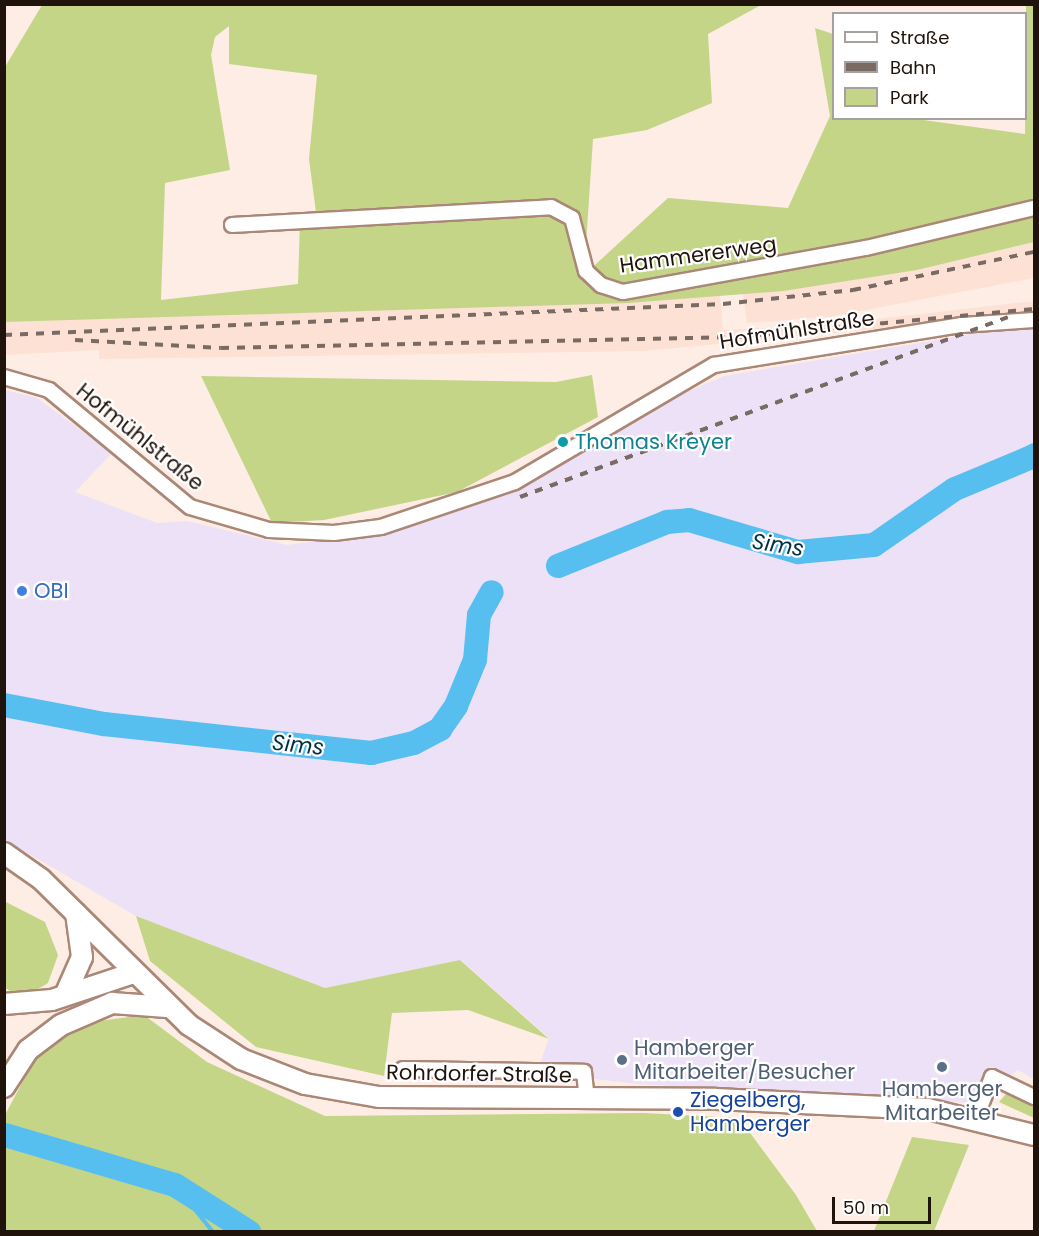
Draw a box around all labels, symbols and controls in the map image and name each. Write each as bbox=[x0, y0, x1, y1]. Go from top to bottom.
legend bbox=[832, 12, 1027, 120]
text: Straße bbox=[890, 25, 949, 50]
text: Bahn bbox=[890, 55, 936, 80]
text: Park bbox=[890, 85, 929, 110]
street label: Hammererweg bbox=[618, 232, 778, 278]
street label: Hofmühlstraße bbox=[718, 305, 876, 355]
street label: Hofmühlstraße bbox=[71, 378, 209, 496]
place label: Thomas Kreyer bbox=[575, 429, 732, 455]
marker: Thomas Kreyer bbox=[556, 435, 570, 449]
water label: Sims bbox=[750, 528, 806, 562]
place label: OBI bbox=[34, 578, 69, 604]
marker: OBI bbox=[15, 584, 29, 598]
water label: Sims bbox=[271, 729, 325, 761]
place label: Hamberger Mitarbeiter/Besucher bbox=[634, 1035, 855, 1085]
marker: Hamberger Mitarbeiter/Besucher bbox=[615, 1053, 629, 1067]
street label: Rohrdorfer Straße bbox=[386, 1060, 572, 1088]
marker: Hamberger Mitarbeiter bbox=[935, 1060, 949, 1074]
place label: Hamberger Mitarbeiter bbox=[882, 1076, 1002, 1126]
place label: Ziegelberg, Hamberger bbox=[690, 1087, 810, 1137]
marker: Ziegelberg, Hamberger bbox=[671, 1105, 685, 1119]
scale bar bbox=[835, 1185, 934, 1223]
text: 50 m bbox=[843, 1195, 889, 1220]

